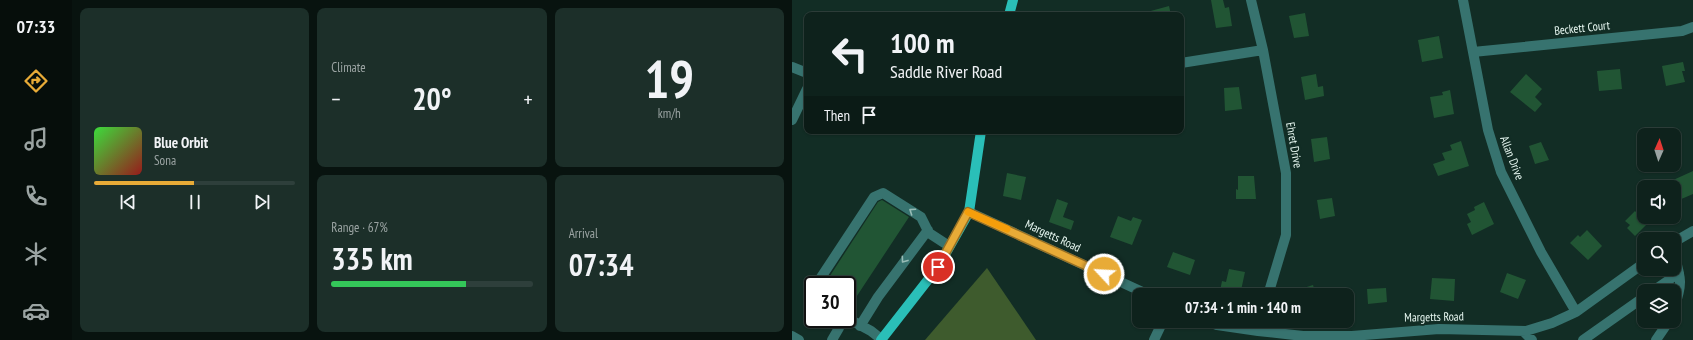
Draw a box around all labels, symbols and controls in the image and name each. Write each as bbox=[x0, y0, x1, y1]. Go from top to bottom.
text: 07:33 bbox=[17, 15, 55, 38]
street label: Beckett Court bbox=[1553, 17, 1611, 38]
text: 100 m bbox=[890, 24, 954, 61]
icon: left bbox=[824, 28, 876, 80]
text: 19 bbox=[644, 45, 694, 112]
text: Climate bbox=[331, 59, 366, 76]
text: Saddle River Road bbox=[890, 60, 1002, 83]
icon: directions bbox=[22, 67, 50, 95]
text: 20° bbox=[412, 79, 452, 118]
text: − bbox=[331, 85, 340, 113]
text: + bbox=[524, 85, 533, 113]
icon: arrive bbox=[858, 104, 880, 126]
text: km/h bbox=[658, 105, 681, 122]
text: Then bbox=[824, 106, 850, 125]
street label: Ehret Drive bbox=[1283, 121, 1306, 169]
icon: music bbox=[22, 125, 50, 153]
north arrow bbox=[1637, 128, 1681, 172]
map controls bbox=[1637, 128, 1681, 328]
text: Blue Orbit bbox=[154, 133, 208, 152]
street label: Allan Drive bbox=[1497, 134, 1528, 182]
text: Sona bbox=[154, 152, 176, 169]
button: sound bbox=[1637, 180, 1681, 224]
icon: phone bbox=[22, 182, 50, 210]
icon: previous bbox=[117, 191, 139, 213]
icon: pause bbox=[184, 191, 206, 213]
icon: next bbox=[251, 191, 273, 213]
one-way arrow bbox=[909, 208, 916, 215]
street label: Margetts Road bbox=[1023, 216, 1083, 255]
text: Range · 67% bbox=[331, 219, 388, 236]
text: Arrival bbox=[569, 225, 598, 242]
button: search bbox=[1637, 232, 1681, 276]
text: 335 km bbox=[331, 239, 413, 278]
icon: climate bbox=[22, 240, 50, 268]
text: 07:34 bbox=[569, 245, 634, 284]
pin bbox=[921, 250, 955, 284]
position arrow bbox=[1083, 253, 1125, 295]
one-way arrow bbox=[902, 256, 909, 263]
icon: arrive bbox=[927, 256, 949, 278]
speed limit sign: 30 bbox=[804, 276, 856, 328]
button: layers bbox=[1637, 284, 1681, 328]
icon: car bbox=[22, 297, 50, 325]
text: 07:34 · 1 min · 140 m bbox=[1185, 298, 1301, 317]
street label: Margetts Road bbox=[1404, 308, 1464, 325]

